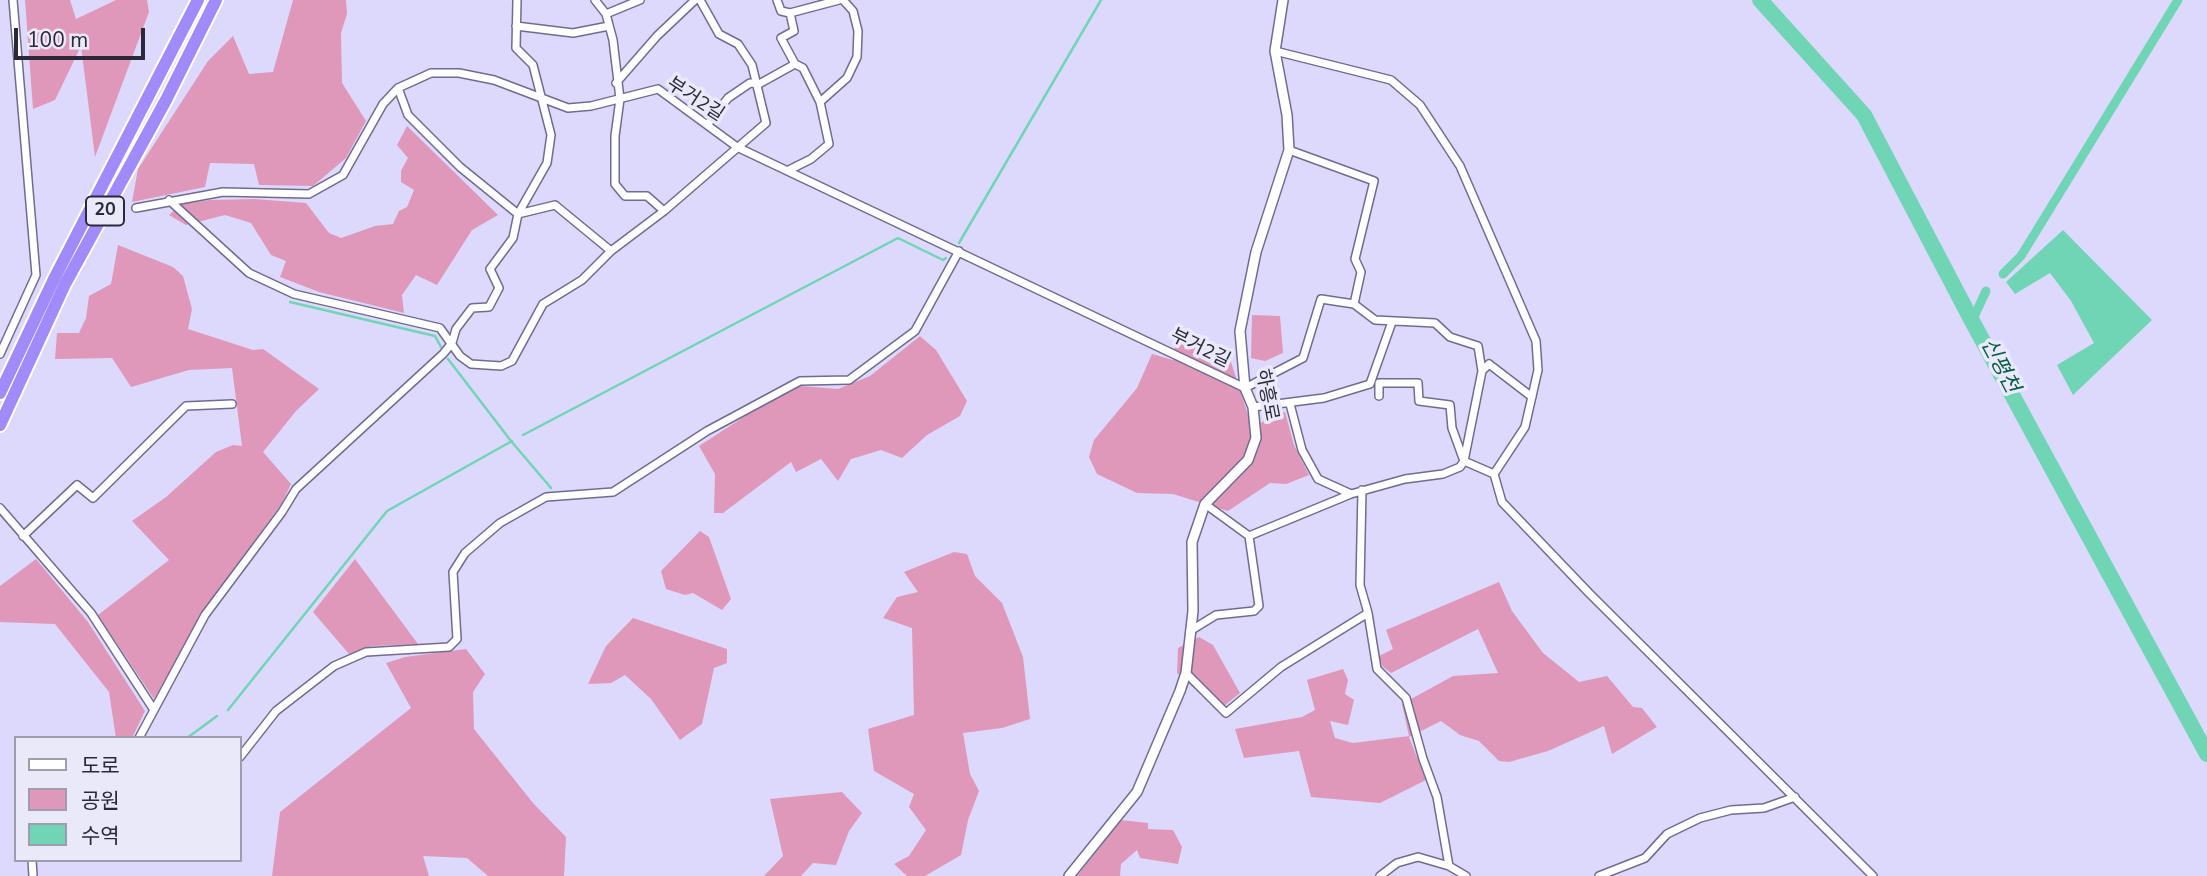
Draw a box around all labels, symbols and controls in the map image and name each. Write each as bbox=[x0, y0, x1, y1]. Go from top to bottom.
scale bar bbox=[18, 14, 149, 58]
text: 100 m bbox=[27, 26, 88, 54]
street label: 부거2길 bbox=[662, 73, 728, 127]
road number: 20 bbox=[86, 196, 124, 226]
street label: 부거2길 bbox=[1166, 325, 1234, 373]
water label: 신평천 bbox=[1974, 334, 2024, 398]
street label: 하흥로 bbox=[1250, 367, 1282, 423]
legend bbox=[14, 736, 242, 862]
text: 도로 bbox=[81, 752, 120, 780]
text: 공원 bbox=[81, 787, 120, 815]
text: 수역 bbox=[81, 822, 120, 850]

